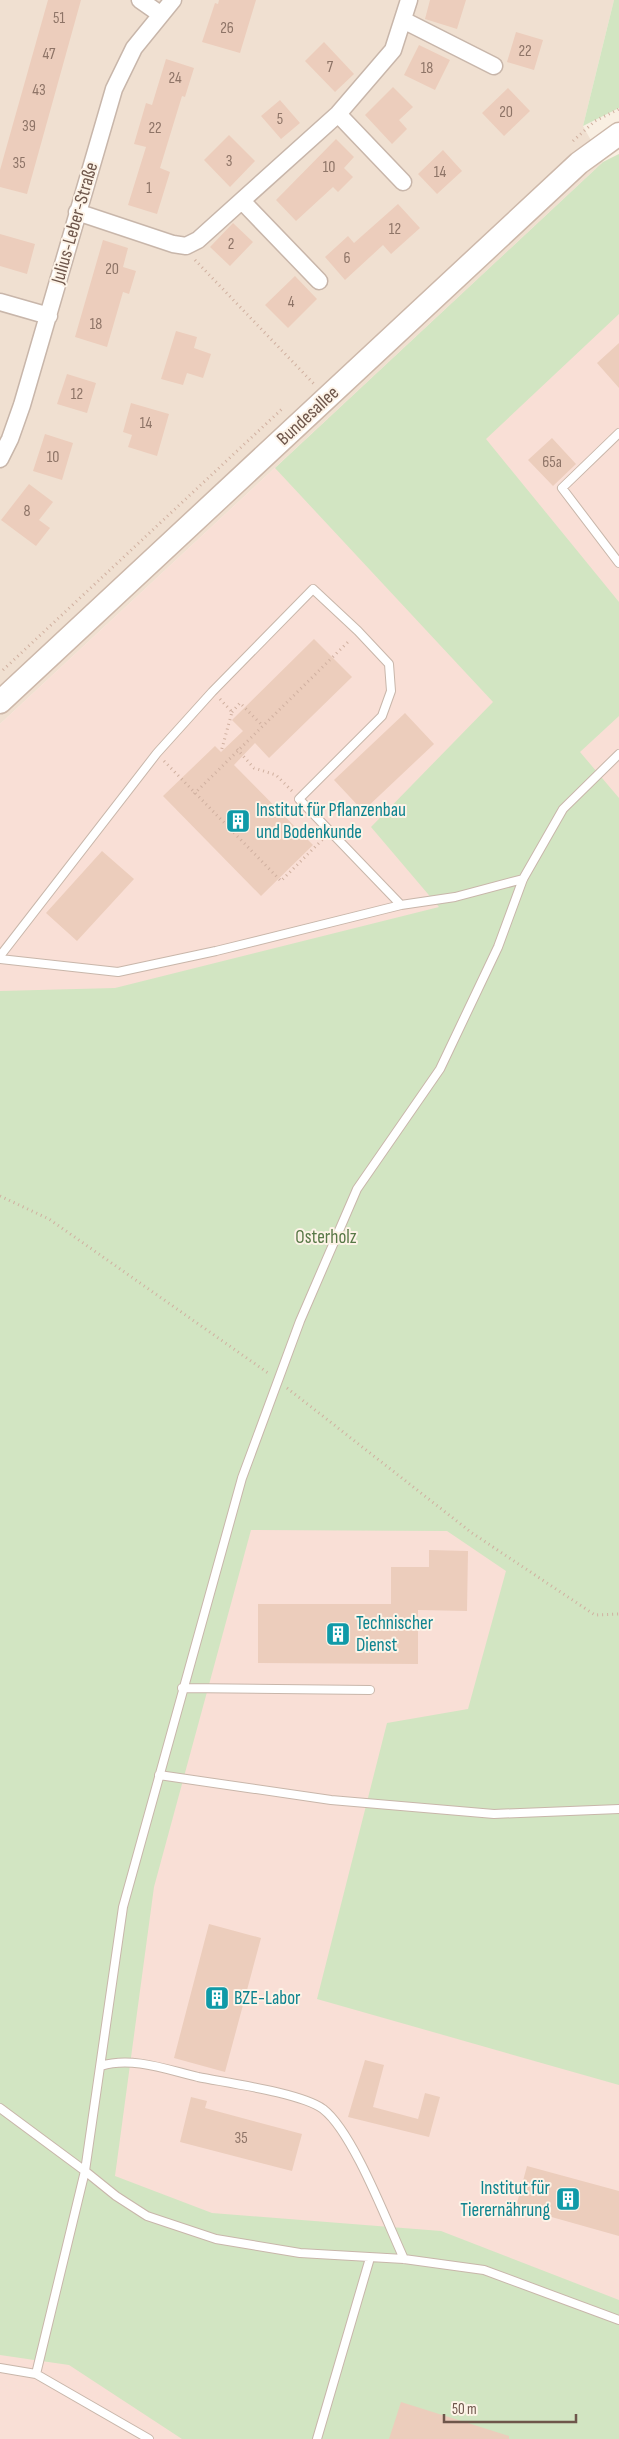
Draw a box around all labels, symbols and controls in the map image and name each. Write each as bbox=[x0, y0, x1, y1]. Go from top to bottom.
house number: 51 bbox=[53, 9, 65, 28]
house number: 26 bbox=[220, 19, 234, 38]
house number: 22 bbox=[518, 42, 532, 61]
house number: 47 bbox=[43, 45, 56, 64]
house number: 7 bbox=[327, 58, 334, 77]
house number: 18 bbox=[421, 59, 433, 78]
house number: 24 bbox=[168, 69, 182, 88]
house number: 43 bbox=[32, 81, 46, 100]
house number: 20 bbox=[499, 103, 513, 122]
house number: 5 bbox=[277, 110, 283, 129]
house number: 39 bbox=[22, 117, 36, 136]
house number: 22 bbox=[148, 119, 162, 138]
house number: 3 bbox=[226, 152, 232, 171]
house number: 35 bbox=[12, 154, 26, 173]
house number: 10 bbox=[323, 158, 335, 177]
street label: Julius-Leber-Straße bbox=[46, 160, 103, 287]
house number: 14 bbox=[434, 163, 446, 182]
house number: 1 bbox=[146, 179, 152, 198]
house number: 12 bbox=[389, 220, 401, 239]
house number: 2 bbox=[228, 235, 234, 254]
house number: 6 bbox=[343, 249, 351, 268]
house number: 20 bbox=[105, 260, 119, 279]
house number: 4 bbox=[288, 293, 295, 312]
house number: 18 bbox=[90, 315, 102, 334]
street label: Bundesallee bbox=[272, 382, 344, 450]
house number: 12 bbox=[71, 385, 83, 404]
house number: 14 bbox=[140, 414, 152, 433]
house number: 10 bbox=[47, 448, 59, 467]
house number: 65a bbox=[542, 453, 562, 472]
house number: 8 bbox=[23, 502, 31, 521]
place label: Institut für Pflanzenbau und Bodenkunde bbox=[256, 799, 406, 844]
building icon: Institut für Pflanzenbau und Bodenkunde bbox=[225, 808, 251, 834]
park label: Osterholz bbox=[295, 1226, 357, 1249]
place label: Technischer Dienst bbox=[356, 1612, 434, 1657]
building icon: Technischer Dienst bbox=[325, 1621, 351, 1647]
building icon: BZE-Labor bbox=[204, 1985, 230, 2011]
place label: BZE-Labor bbox=[234, 1987, 301, 2010]
house number: 35 bbox=[234, 2129, 248, 2148]
place label: Institut für Tierernährung bbox=[460, 2177, 551, 2222]
building icon: Institut für Tierernährung bbox=[555, 2186, 581, 2212]
scale bar bbox=[444, 2392, 576, 2424]
text: 50 m bbox=[452, 2400, 477, 2419]

